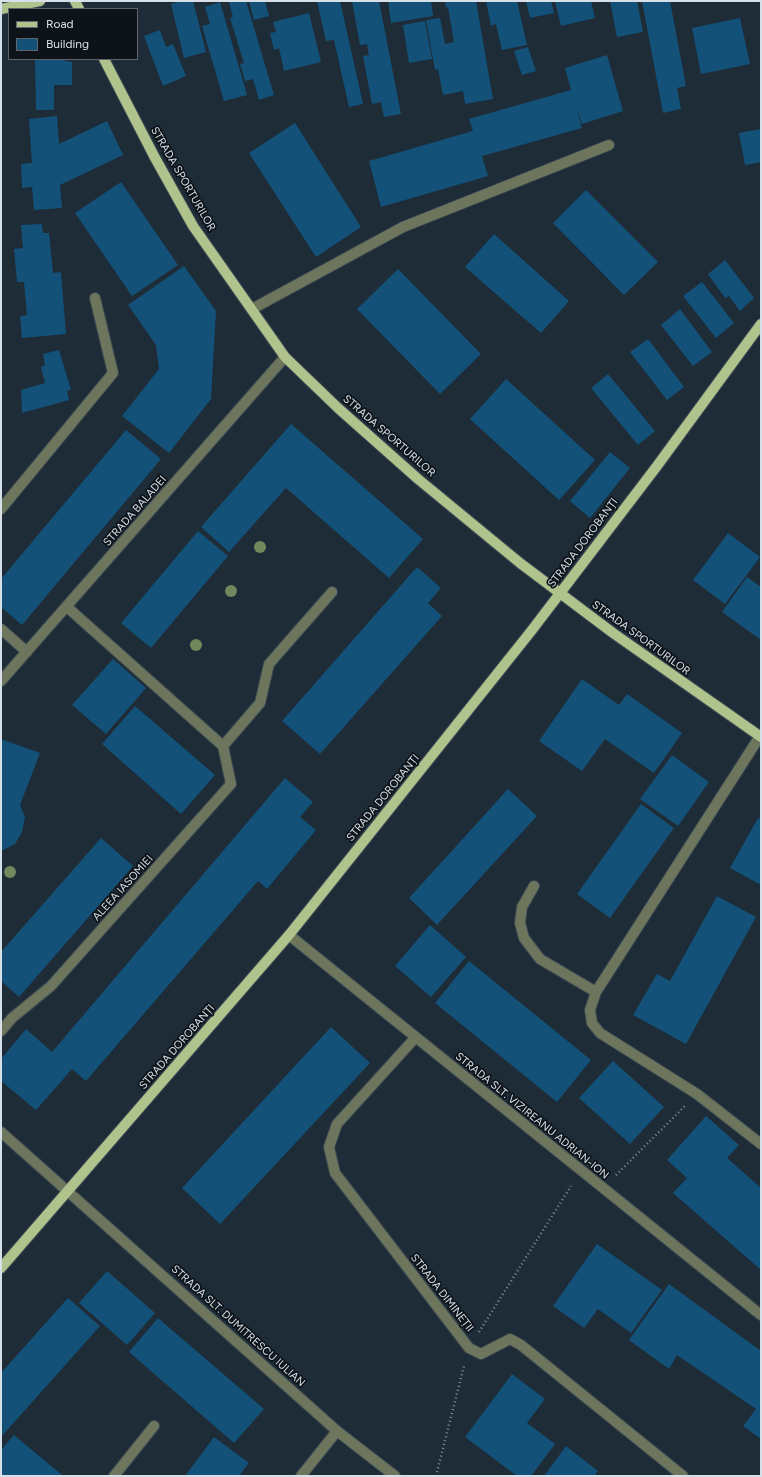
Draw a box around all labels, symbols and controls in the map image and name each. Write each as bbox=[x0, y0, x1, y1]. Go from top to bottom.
legend bbox=[8, 8, 138, 60]
text: Road bbox=[46, 17, 74, 31]
text: Building bbox=[46, 37, 89, 51]
street label: STRADA SPORTURILOR bbox=[148, 125, 218, 233]
street label: STRADA SPORTURILOR bbox=[340, 392, 438, 480]
street label: STRADA BALADEI bbox=[101, 473, 169, 549]
street label: STRADA DOROBANȚI bbox=[545, 496, 621, 590]
street label: STRADA SPORTURILOR bbox=[589, 598, 693, 678]
street label: STRADA DOROBANȚI bbox=[344, 752, 422, 844]
street label: ALEEA IASOMIEI bbox=[90, 852, 156, 924]
street label: STRADA DOROBANȚI bbox=[137, 1002, 217, 1092]
street label: STRADA SLT. VIZIREANU ADRIAN-ION bbox=[453, 1050, 611, 1182]
street label: STRADA DIMINEȚII bbox=[408, 1252, 476, 1334]
street label: STRADA SLT. DUMITRESCU IULIAN bbox=[168, 1262, 308, 1390]

